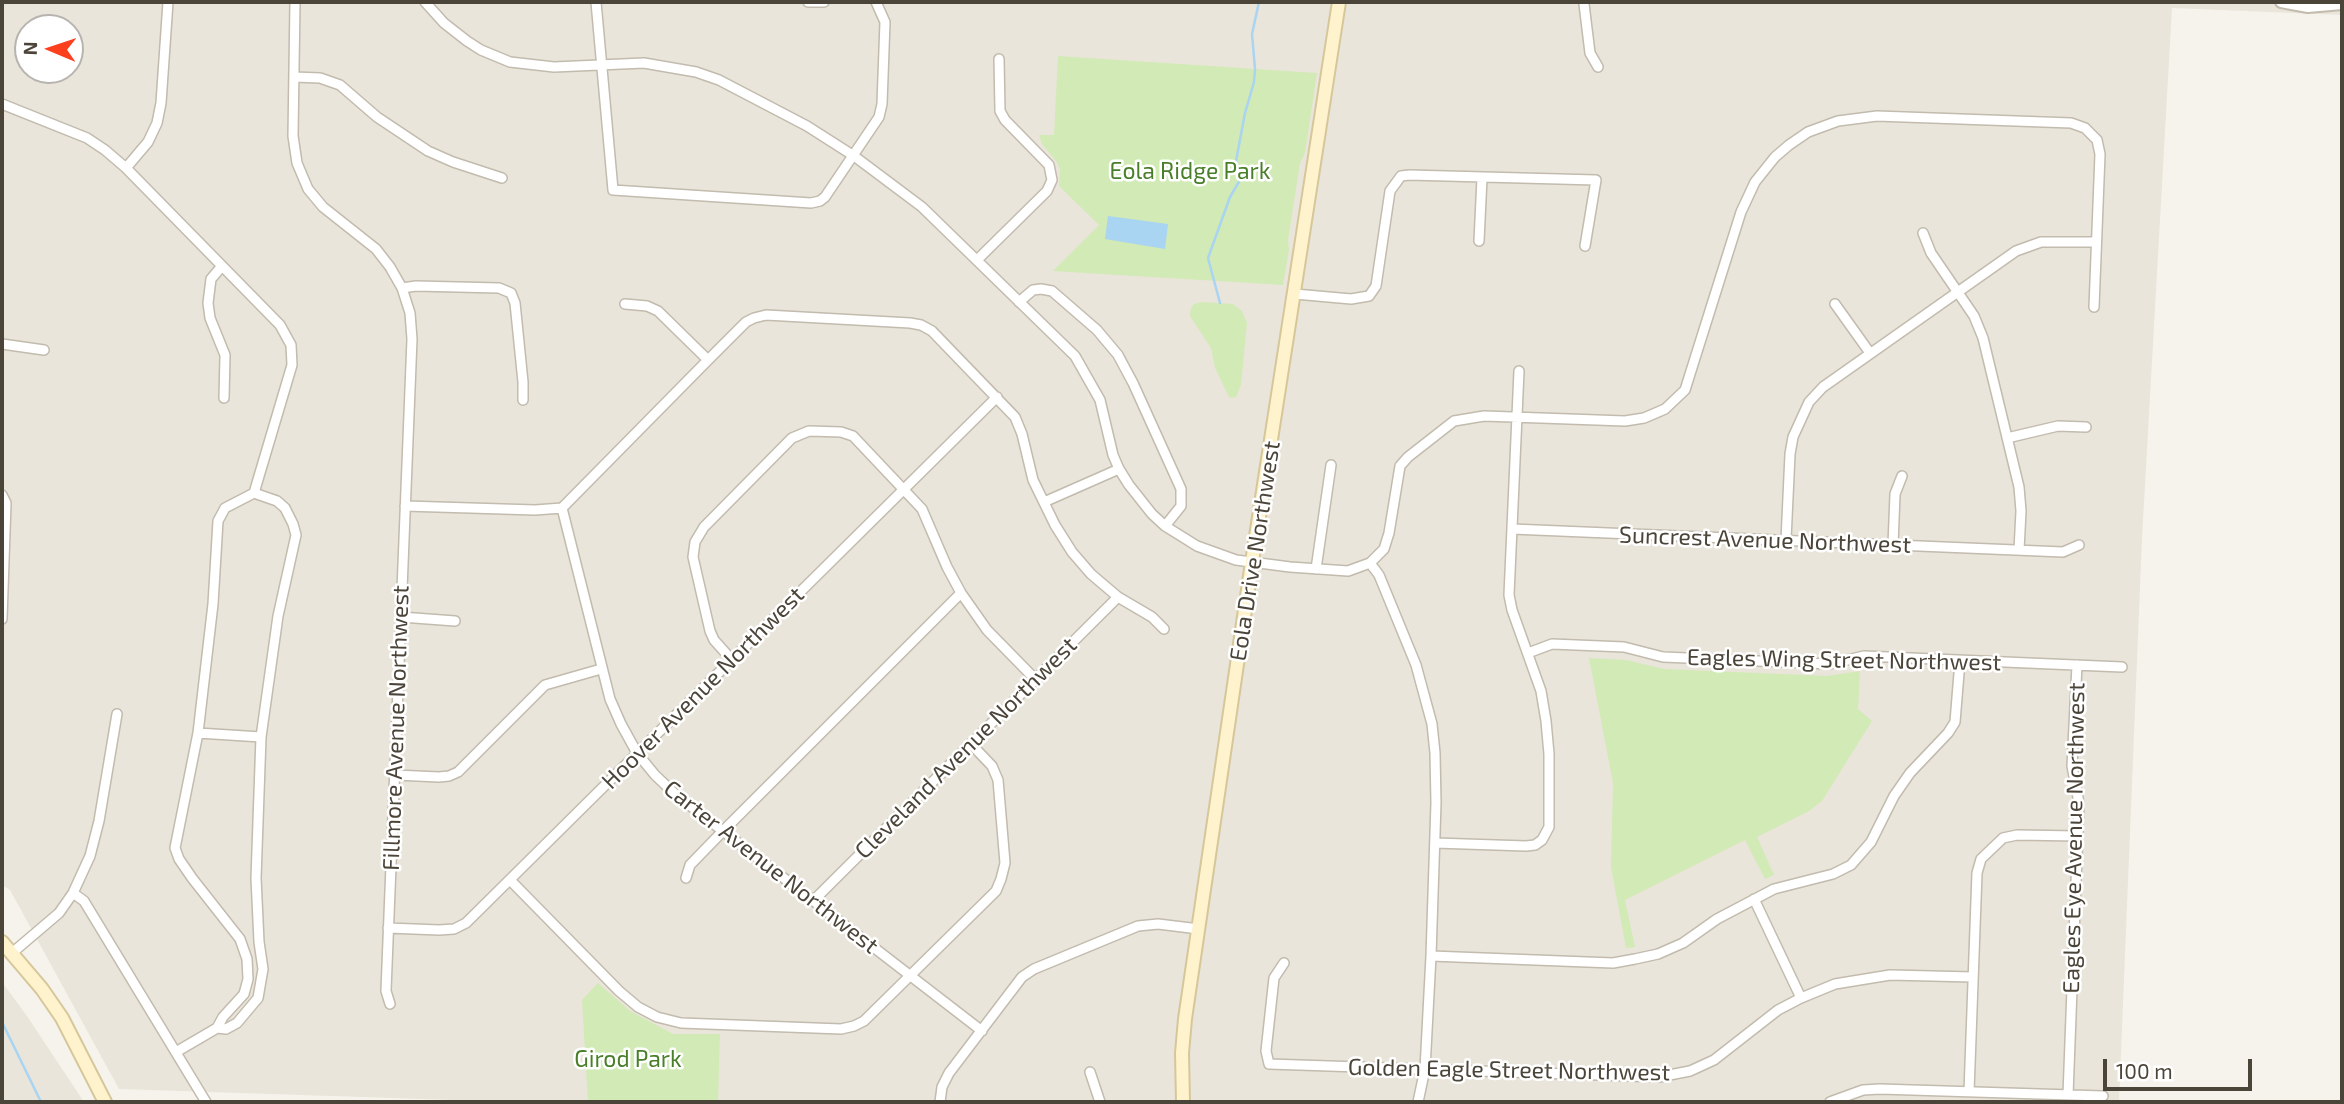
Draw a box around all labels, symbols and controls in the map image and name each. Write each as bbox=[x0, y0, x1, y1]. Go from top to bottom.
north arrow bbox=[14, 14, 84, 84]
text: N bbox=[18, 41, 41, 56]
park label: Eola Ridge Park bbox=[1110, 157, 1270, 185]
street label: Eola Drive Northwest bbox=[1224, 439, 1286, 663]
street label: Suncrest Avenue Northwest bbox=[1619, 521, 1911, 559]
street label: Hoover Avenue Northwest bbox=[596, 581, 810, 795]
street label: Fillmore Avenue Northwest bbox=[377, 585, 415, 871]
street label: Cleveland Avenue Northwest bbox=[849, 631, 1083, 865]
street label: Eagles Wing Street Northwest bbox=[1687, 643, 2001, 677]
street label: Eagles Eye Avenue Northwest bbox=[2057, 682, 2091, 994]
street label: Carter Avenue Northwest bbox=[658, 775, 884, 959]
scale bar bbox=[2106, 1044, 2255, 1088]
park label: Girod Park bbox=[574, 1045, 682, 1073]
street label: Golden Eagle Street Northwest bbox=[1348, 1053, 1670, 1087]
text: 100 m bbox=[2116, 1058, 2173, 1083]

